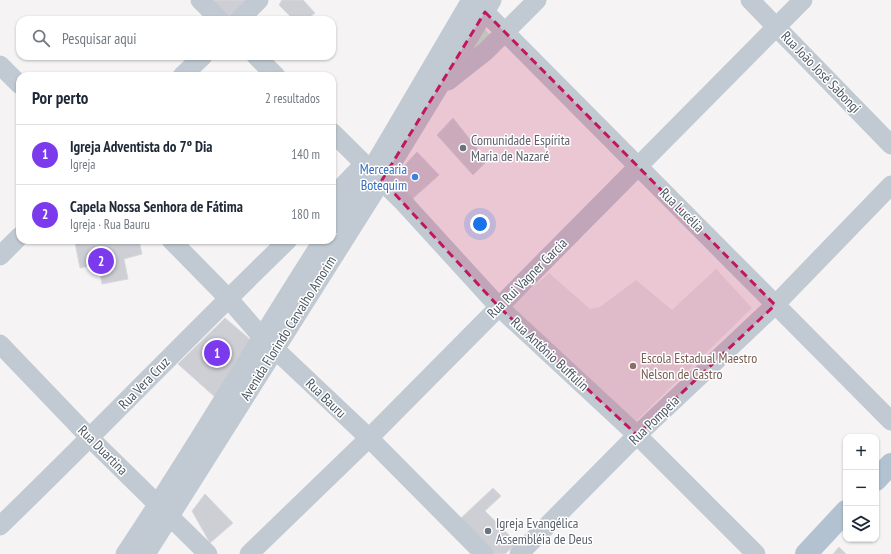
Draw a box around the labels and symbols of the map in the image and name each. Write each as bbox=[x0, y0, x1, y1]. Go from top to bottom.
street label: Rua João José Sabongi bbox=[777, 27, 865, 117]
place label: Comunidade Espírita Maria de Nazaré bbox=[471, 131, 570, 165]
marker: Comunidade Espírita Maria de Nazaré bbox=[458, 143, 468, 153]
place label: Mercearia Botequim bbox=[360, 160, 407, 194]
marker: Mercearia Botequim bbox=[410, 172, 420, 182]
street label: Rua Lucélia bbox=[656, 184, 708, 236]
your location bbox=[470, 214, 490, 234]
street label: Rua Rui Vagner Garcia bbox=[483, 234, 571, 322]
pin: 2 bbox=[88, 246, 114, 276]
street label: Avenida Florindo Carvalho Amorim bbox=[236, 252, 340, 404]
street label: Rua Antônio Buffulin bbox=[507, 313, 593, 395]
pin: 1 bbox=[204, 338, 230, 368]
place label: Escola Estadual Maestro Nelson de Castro bbox=[641, 349, 757, 383]
street label: Rua Vera Cruz bbox=[115, 353, 173, 413]
marker: Escola Estadual Maestro Nelson de Castro bbox=[628, 361, 638, 371]
street label: Rua Bauru bbox=[302, 374, 350, 422]
street label: Rua Pompeia bbox=[625, 392, 683, 448]
street label: Rua Duartina bbox=[74, 421, 132, 479]
place label: Igreja Evangélica Assembléia de Deus bbox=[496, 514, 593, 548]
marker: Igreja Evangélica Assembléia de Deus bbox=[483, 526, 493, 536]

